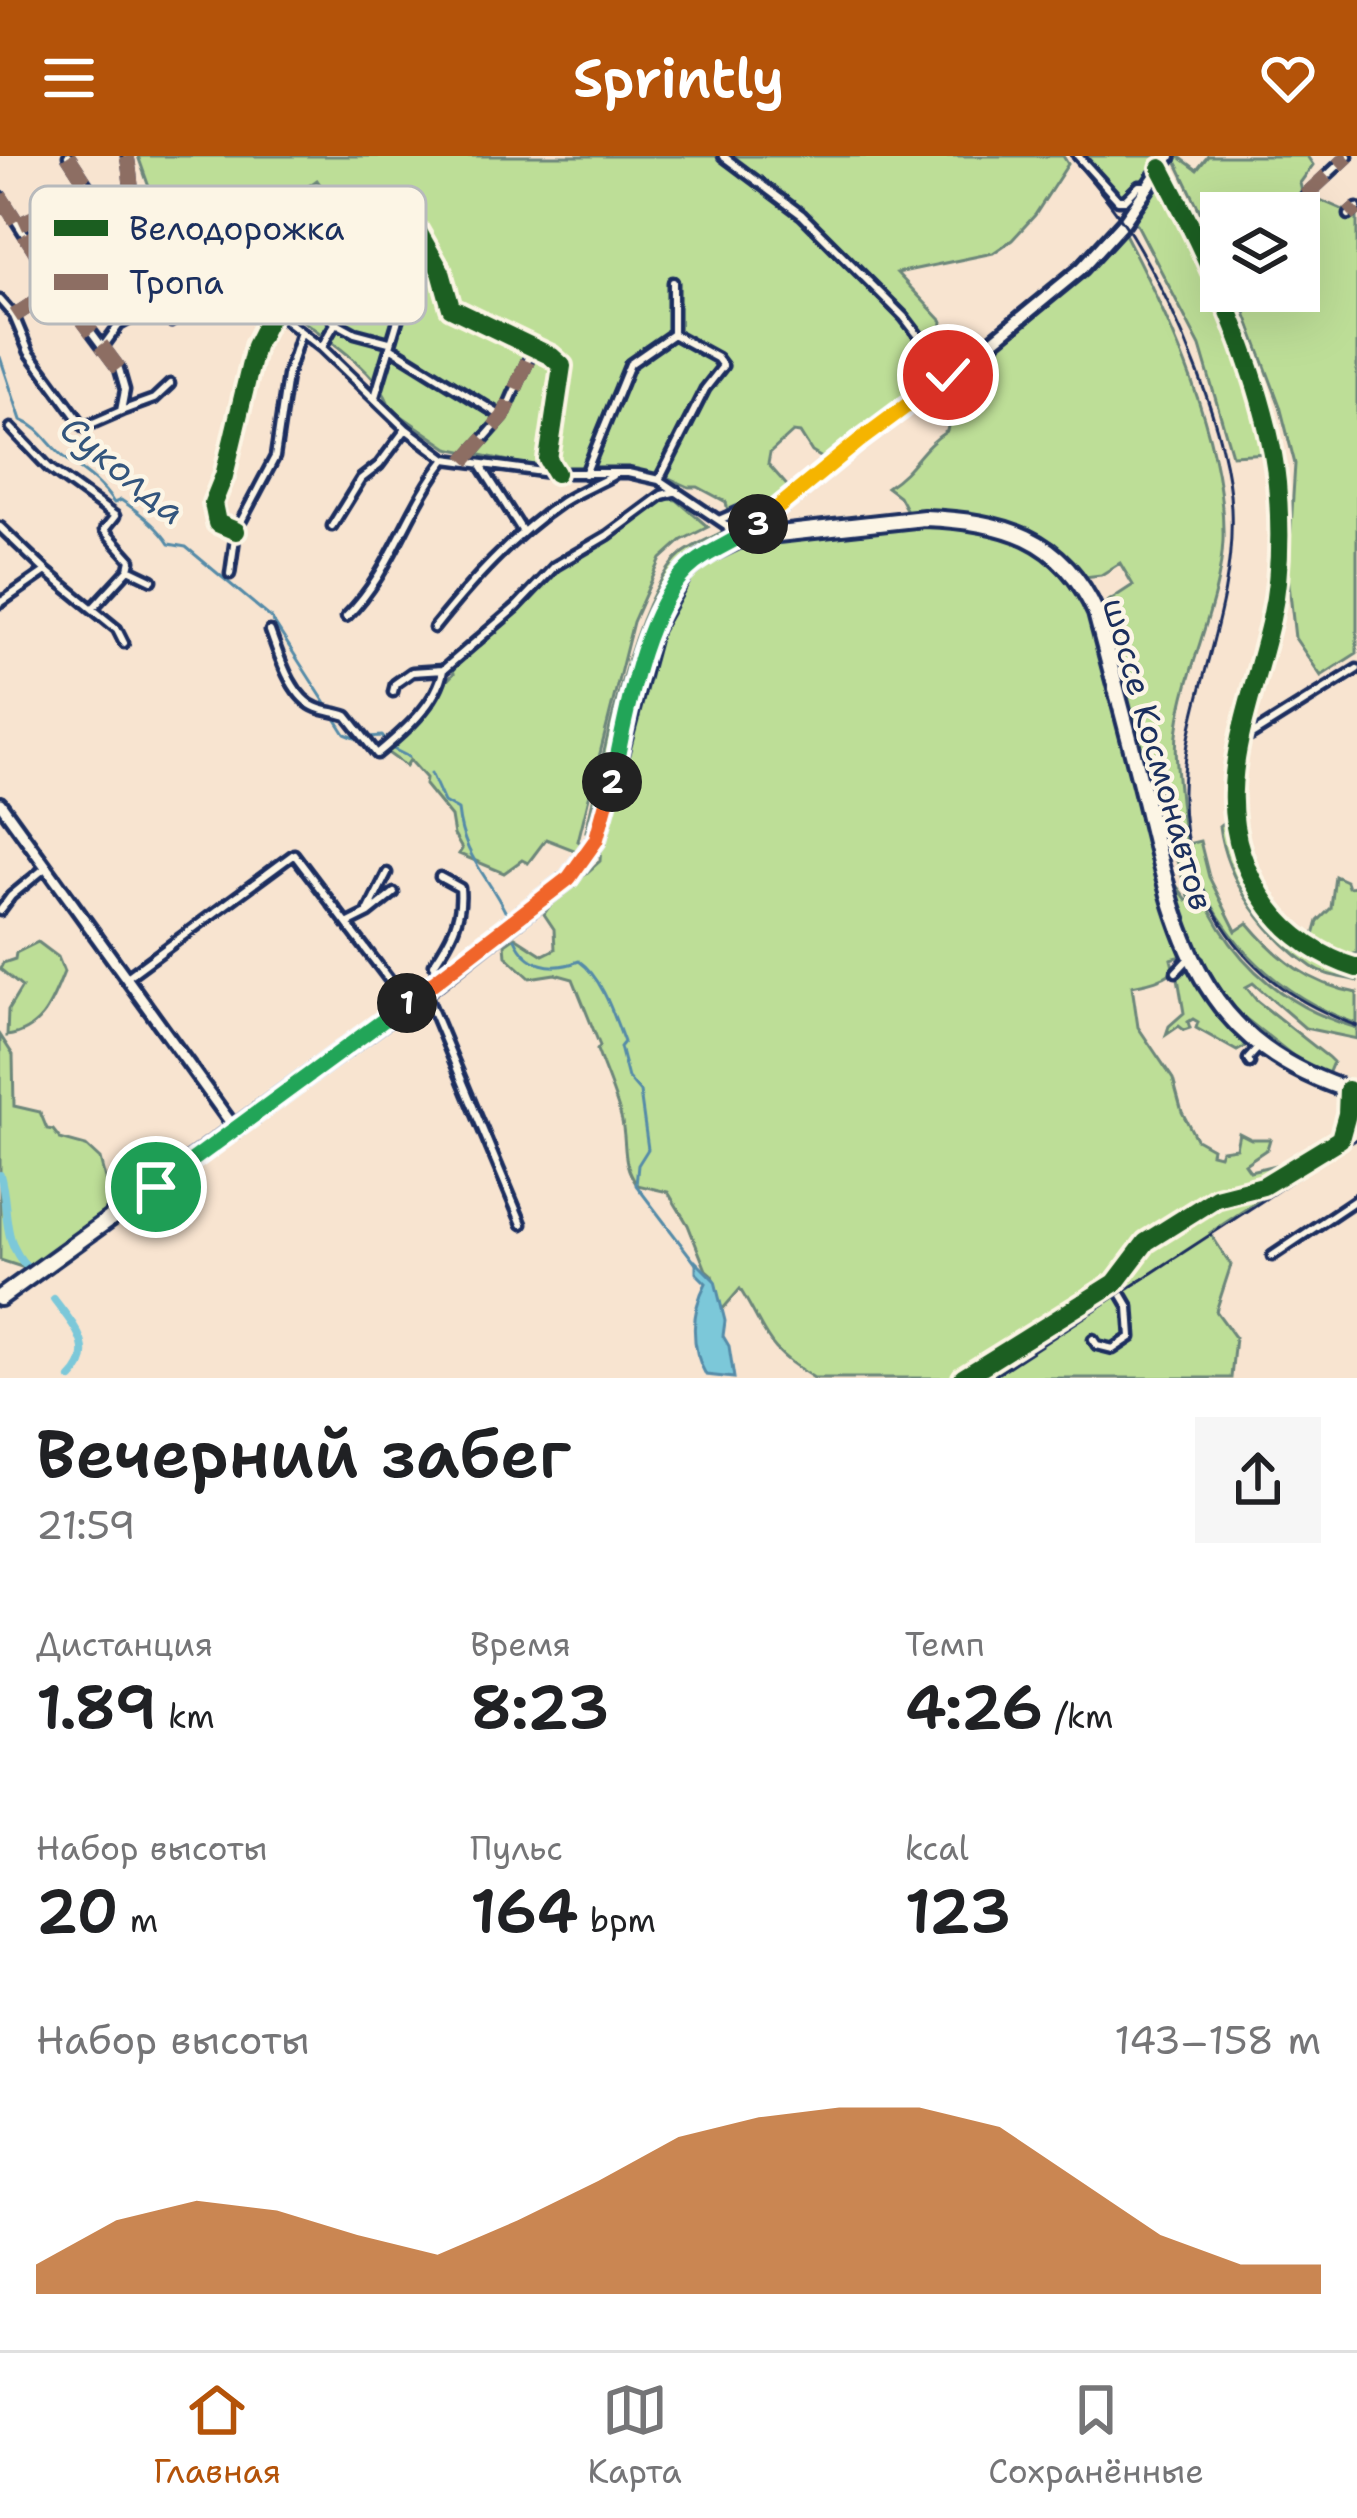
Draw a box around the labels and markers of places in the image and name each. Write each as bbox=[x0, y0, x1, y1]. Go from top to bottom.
pin bbox=[897, 324, 999, 426]
pin: 3 bbox=[728, 494, 788, 554]
pin: 2 bbox=[582, 752, 642, 812]
pin: 1 bbox=[377, 973, 437, 1033]
pin bbox=[105, 1136, 207, 1238]

